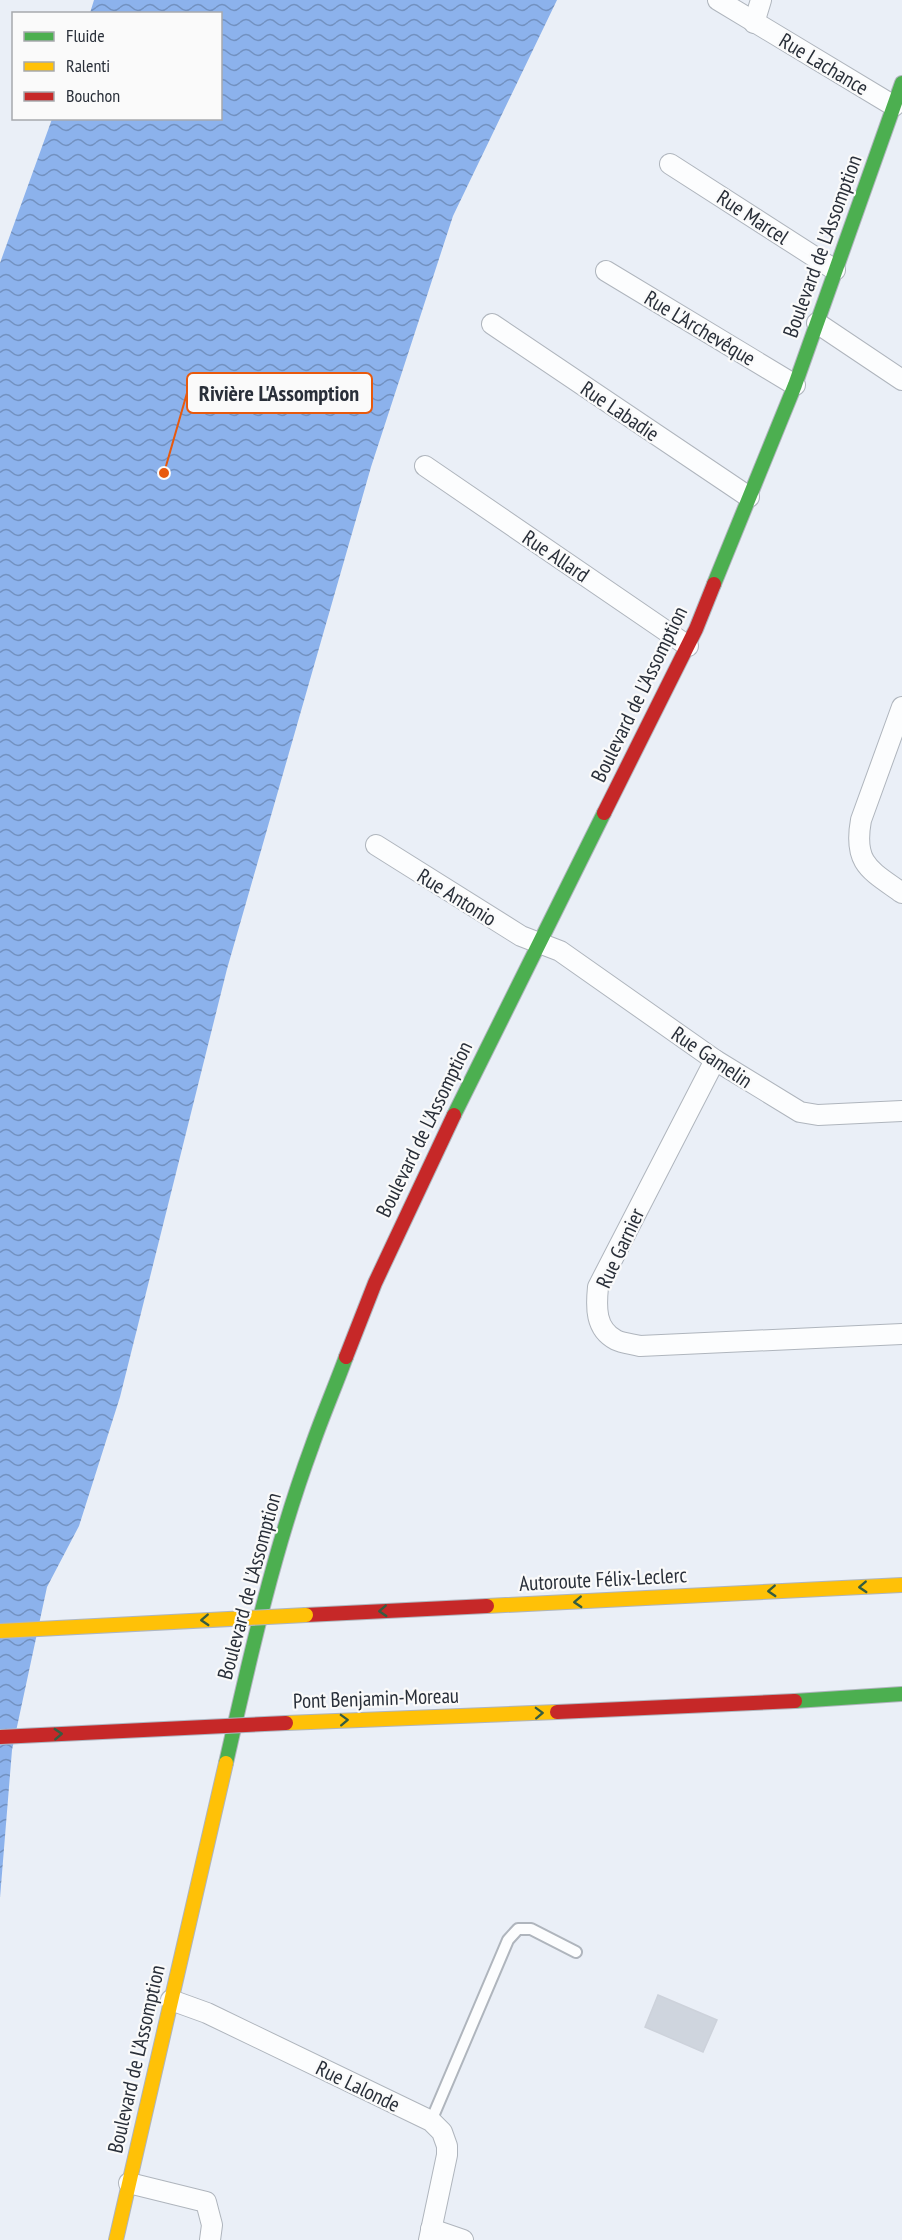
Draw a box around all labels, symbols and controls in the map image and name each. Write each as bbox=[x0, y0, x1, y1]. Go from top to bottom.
legend bbox=[12, 12, 222, 120]
text: Fluide bbox=[66, 24, 105, 47]
street label: Rue Lachance bbox=[774, 27, 874, 101]
text: Ralenti bbox=[66, 54, 110, 77]
text: Bouchon bbox=[66, 84, 120, 107]
street label: Boulevard de L'Assomption bbox=[776, 151, 868, 341]
street label: Rue Marcel bbox=[712, 184, 794, 250]
street label: Rue L'Archevêque bbox=[640, 284, 760, 372]
callout: Rivière L'Assomption bbox=[187, 373, 372, 413]
street label: Rue Labadie bbox=[576, 375, 664, 447]
text: Rivière L'Assomption bbox=[199, 379, 359, 407]
street label: Rue Allard bbox=[517, 524, 595, 588]
street label: Boulevard de L'Assomption bbox=[585, 602, 693, 786]
street label: Rue Antonio bbox=[412, 862, 502, 932]
street label: Rue Gamelin bbox=[666, 1020, 758, 1094]
street label: Boulevard de L'Assomption bbox=[370, 1037, 478, 1221]
street label: Rue Garnier bbox=[590, 1204, 650, 1292]
street label: Boulevard de L'Assomption bbox=[211, 1490, 287, 1682]
street label: Autoroute Félix-Leclerc bbox=[519, 1561, 688, 1597]
one-way arrow bbox=[859, 1580, 868, 1593]
one-way arrow bbox=[768, 1585, 777, 1598]
one-way arrow bbox=[573, 1596, 582, 1609]
one-way arrow bbox=[378, 1605, 387, 1618]
one-way arrow bbox=[201, 1614, 210, 1627]
street label: Pont Benjamin-Moreau bbox=[293, 1682, 459, 1714]
one-way arrow bbox=[534, 1706, 543, 1719]
one-way arrow bbox=[340, 1714, 349, 1727]
one-way arrow bbox=[54, 1728, 63, 1741]
street label: Boulevard de L'Assomption bbox=[101, 1962, 171, 2156]
street label: Rue Lalonde bbox=[312, 2054, 404, 2118]

